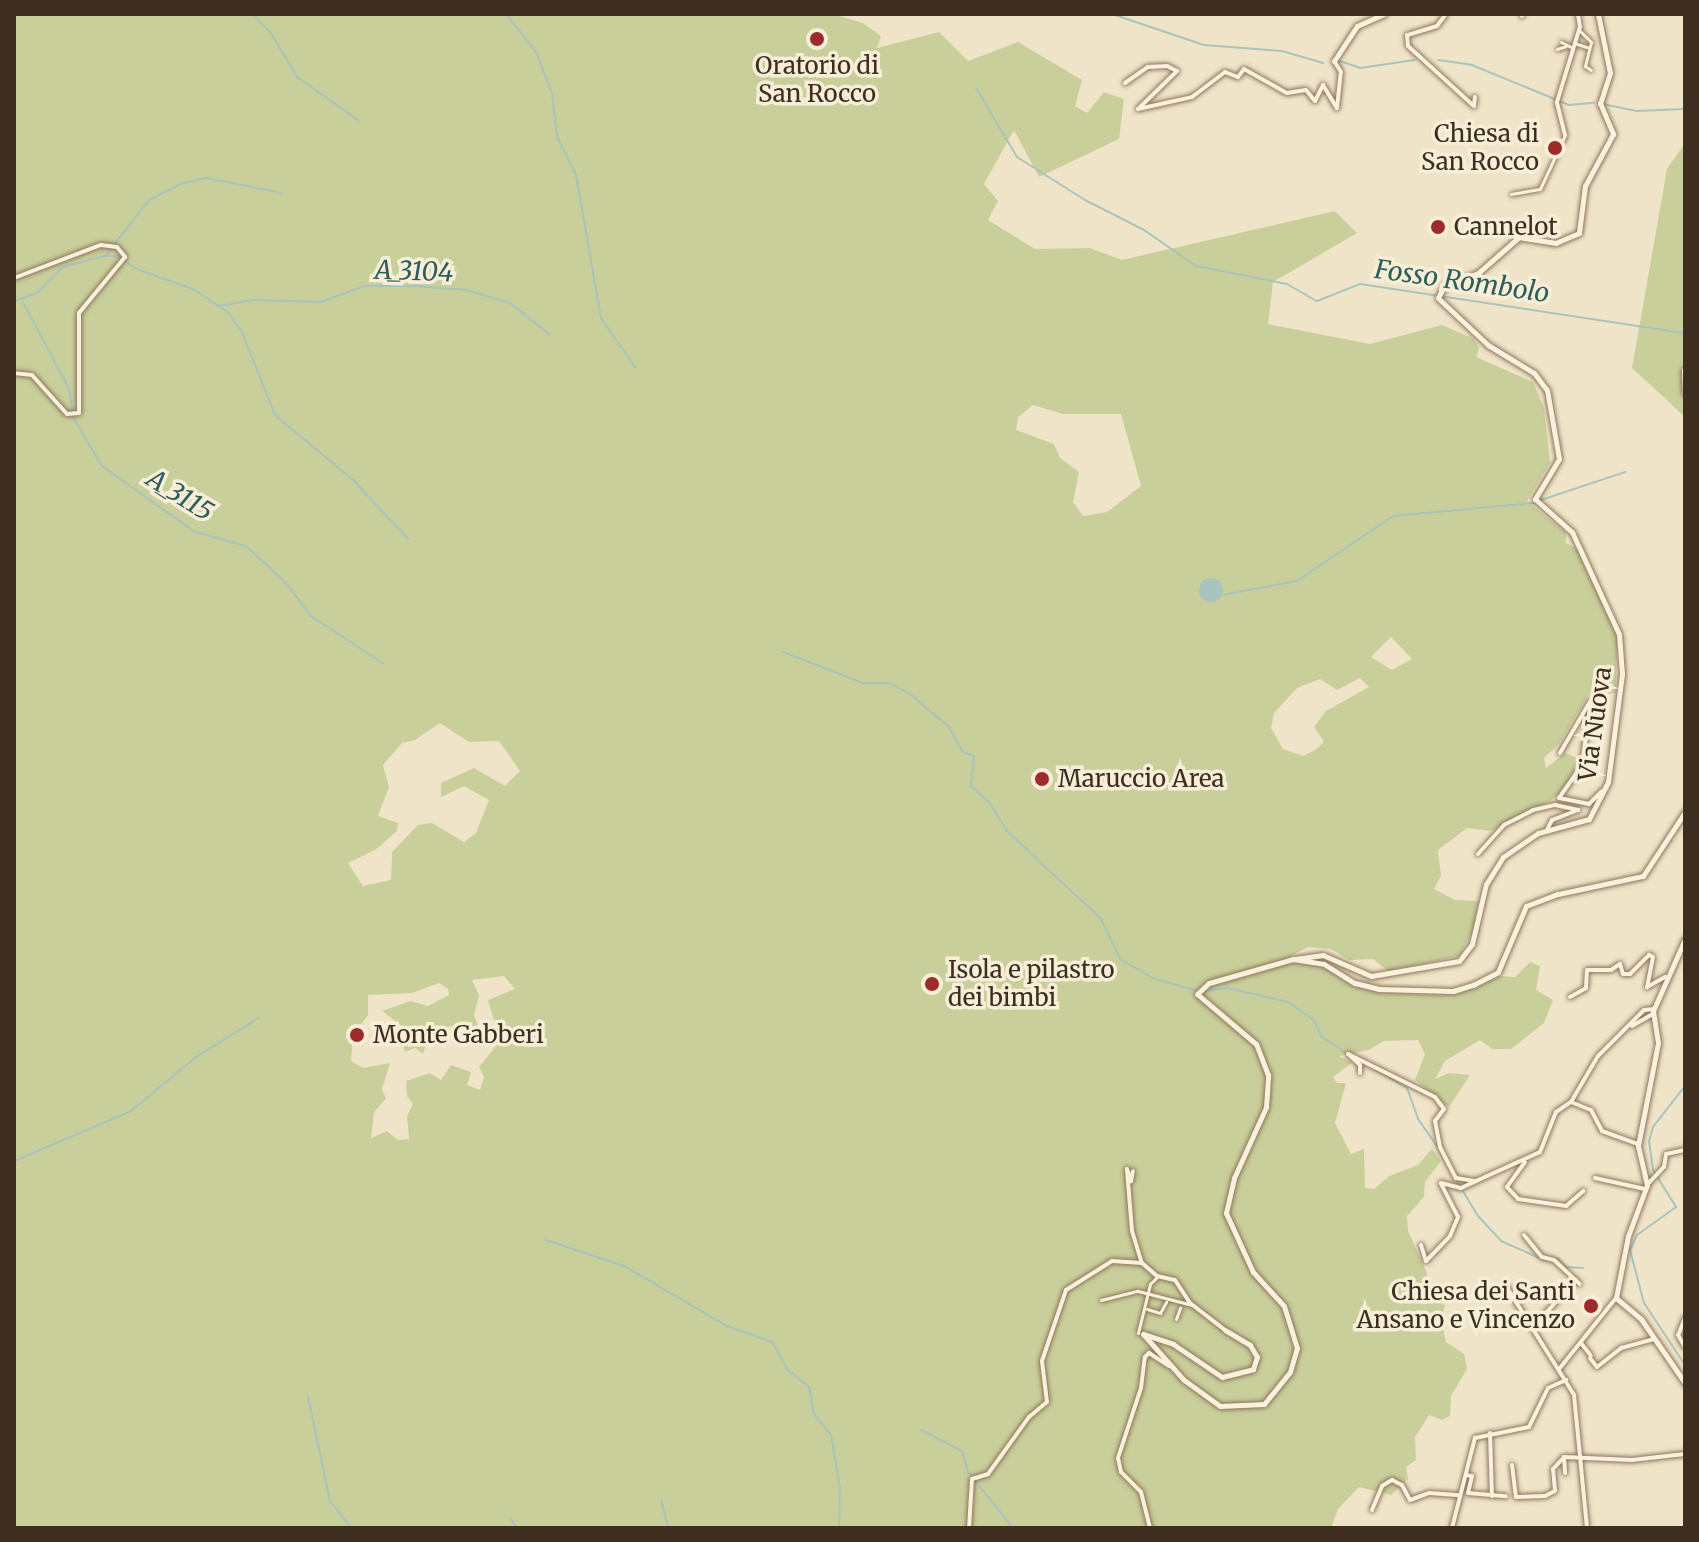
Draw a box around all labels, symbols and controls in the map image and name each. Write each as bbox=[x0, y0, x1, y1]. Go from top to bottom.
marker: Oratorio di San Rocco bbox=[808, 30, 826, 48]
place label: Oratorio di San Rocco bbox=[755, 52, 879, 108]
place label: Chiesa di San Rocco bbox=[1421, 120, 1539, 176]
marker: Chiesa di San Rocco bbox=[1546, 139, 1564, 157]
place label: Cannelot bbox=[1454, 213, 1558, 241]
marker: Cannelot bbox=[1429, 218, 1447, 236]
water label: Fosso Rombolo bbox=[1373, 253, 1551, 309]
water label: A_3104 bbox=[374, 254, 454, 288]
water label: A_3115 bbox=[141, 463, 219, 527]
street label: Via Nuova bbox=[1573, 665, 1617, 783]
place label: Maruccio Area bbox=[1058, 765, 1224, 793]
marker: Maruccio Area bbox=[1033, 770, 1051, 788]
place label: Isola e pilastro dei bimbi bbox=[948, 956, 1115, 1012]
marker: Isola e pilastro dei bimbi bbox=[923, 975, 941, 993]
place label: Monte Gabberi bbox=[373, 1021, 544, 1049]
marker: Monte Gabberi bbox=[348, 1026, 366, 1044]
place label: Chiesa dei Santi Ansano e Vincenzo bbox=[1357, 1278, 1575, 1334]
marker: Chiesa dei Santi Ansano e Vincenzo bbox=[1582, 1297, 1600, 1315]

